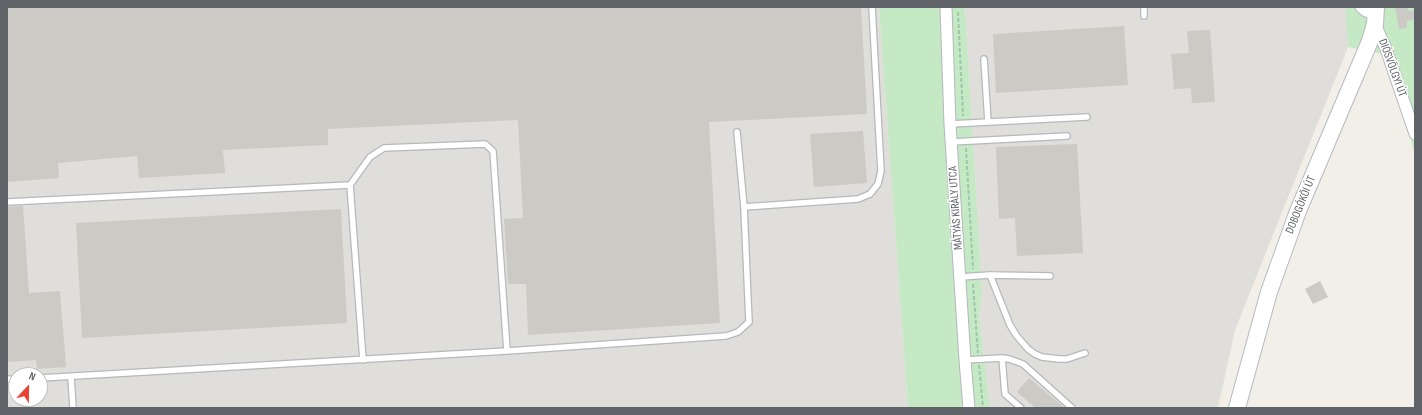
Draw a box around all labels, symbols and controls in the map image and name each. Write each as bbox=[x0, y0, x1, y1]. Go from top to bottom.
street label: DIÓSVÖLGYI ÚT bbox=[1375, 37, 1409, 99]
street label: MÁTYÁS KIRÁLY UTCA bbox=[946, 166, 966, 250]
street label: DOBOGÓKŐI ÚT bbox=[1283, 174, 1319, 236]
north arrow bbox=[8, 367, 48, 407]
text: N bbox=[27, 369, 37, 383]

